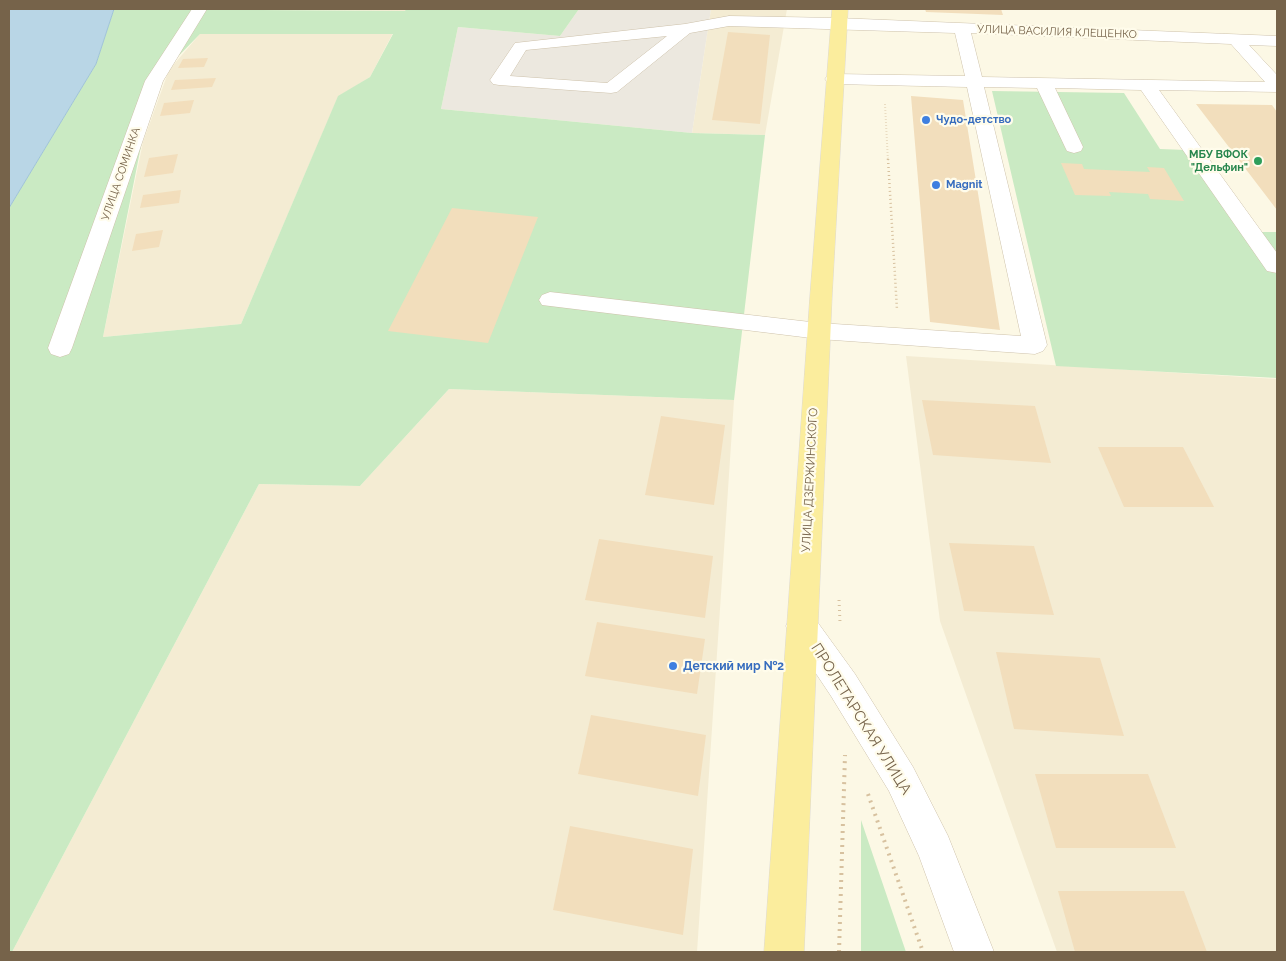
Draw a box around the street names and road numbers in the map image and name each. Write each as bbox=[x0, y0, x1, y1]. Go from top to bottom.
street label: УЛИЦА ВАСИЛИЯ КЛЕЩЕНКО bbox=[977, 23, 1137, 41]
street label: УЛИЦА СОМИНКА bbox=[99, 126, 143, 222]
street label: УЛИЦА ДЗЕРЖИНСКОГО bbox=[799, 407, 821, 553]
street label: ПРОЛЕТАРСКАЯ УЛИЦА bbox=[807, 640, 915, 798]

